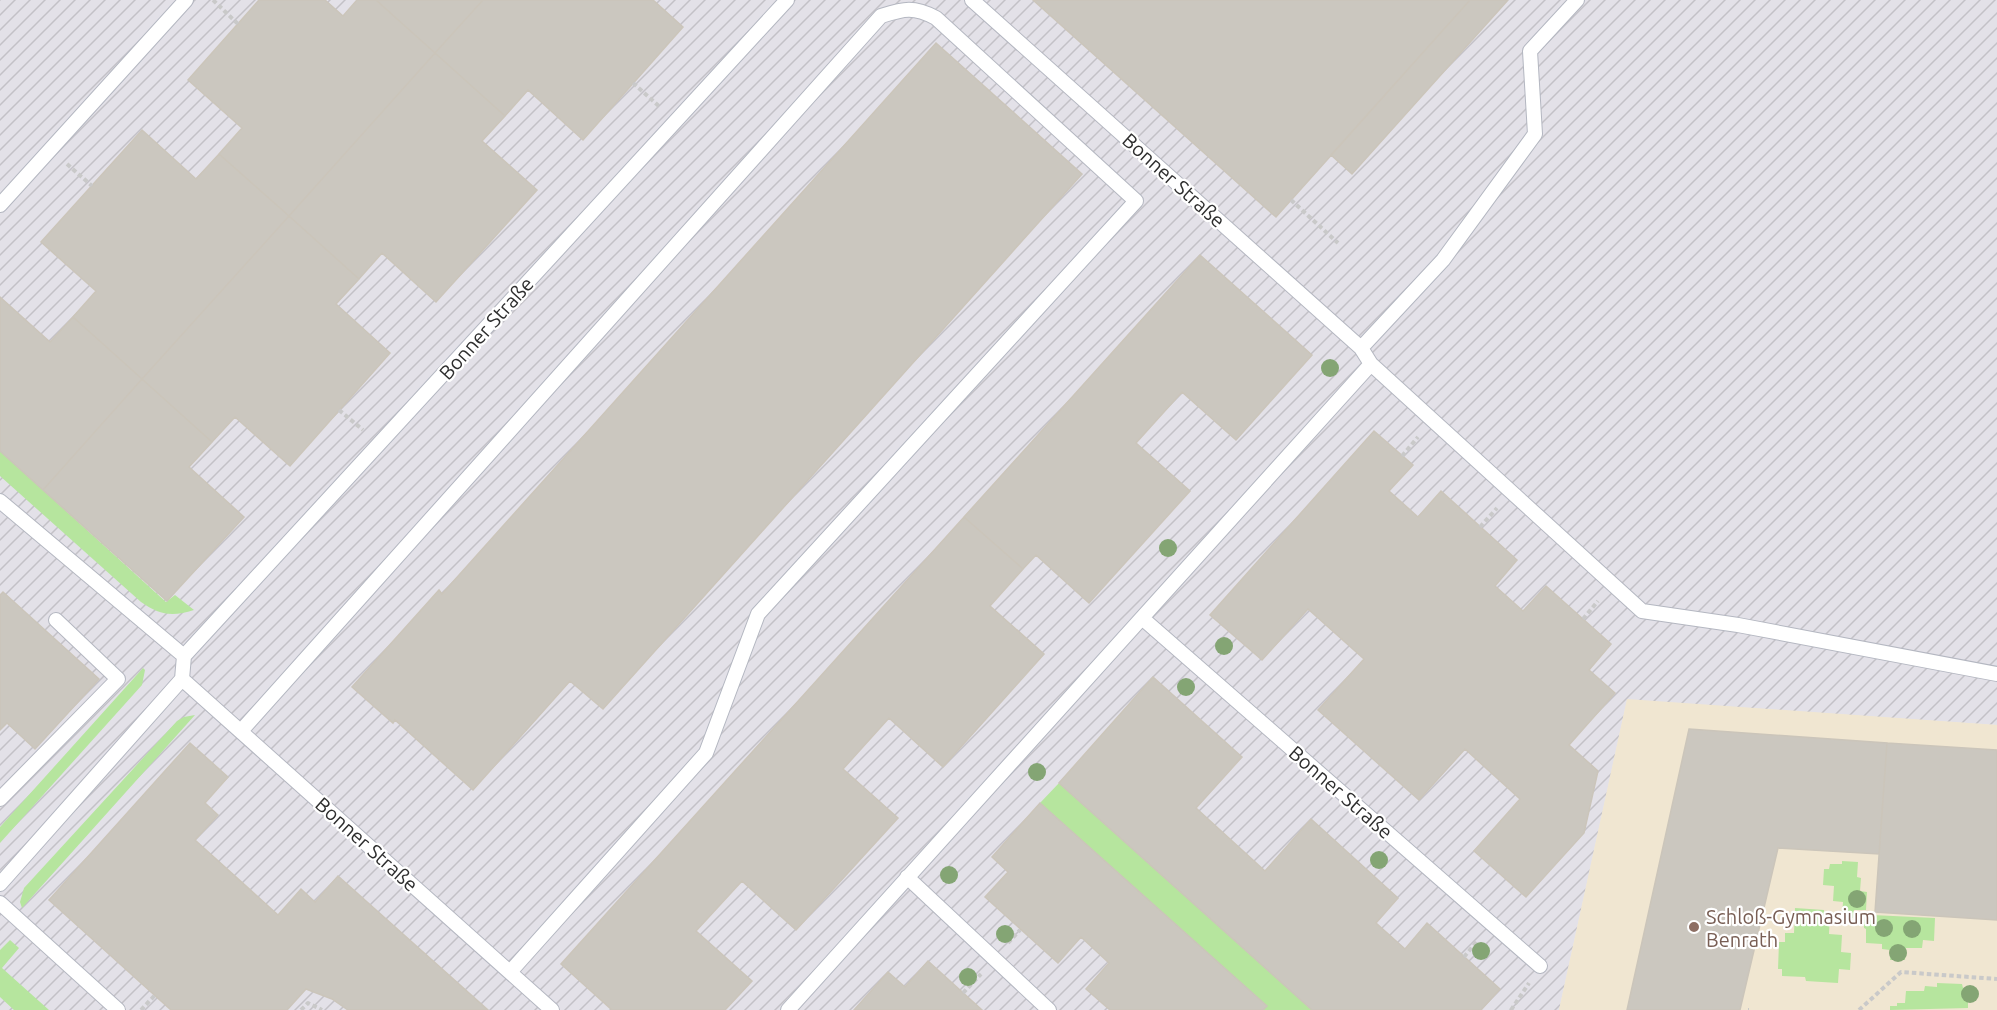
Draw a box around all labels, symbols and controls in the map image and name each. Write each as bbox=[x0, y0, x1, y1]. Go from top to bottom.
street label: Bonner Straße bbox=[1118, 128, 1230, 232]
street label: Bonner Straße bbox=[434, 272, 538, 384]
street label: Bonner Straße bbox=[1284, 741, 1398, 843]
street label: Bonner Straße bbox=[311, 792, 423, 896]
place label: Schloß-Gymnasium Benrath bbox=[1706, 905, 1876, 951]
marker: Schloß-Gymnasium Benrath bbox=[1687, 920, 1701, 934]

